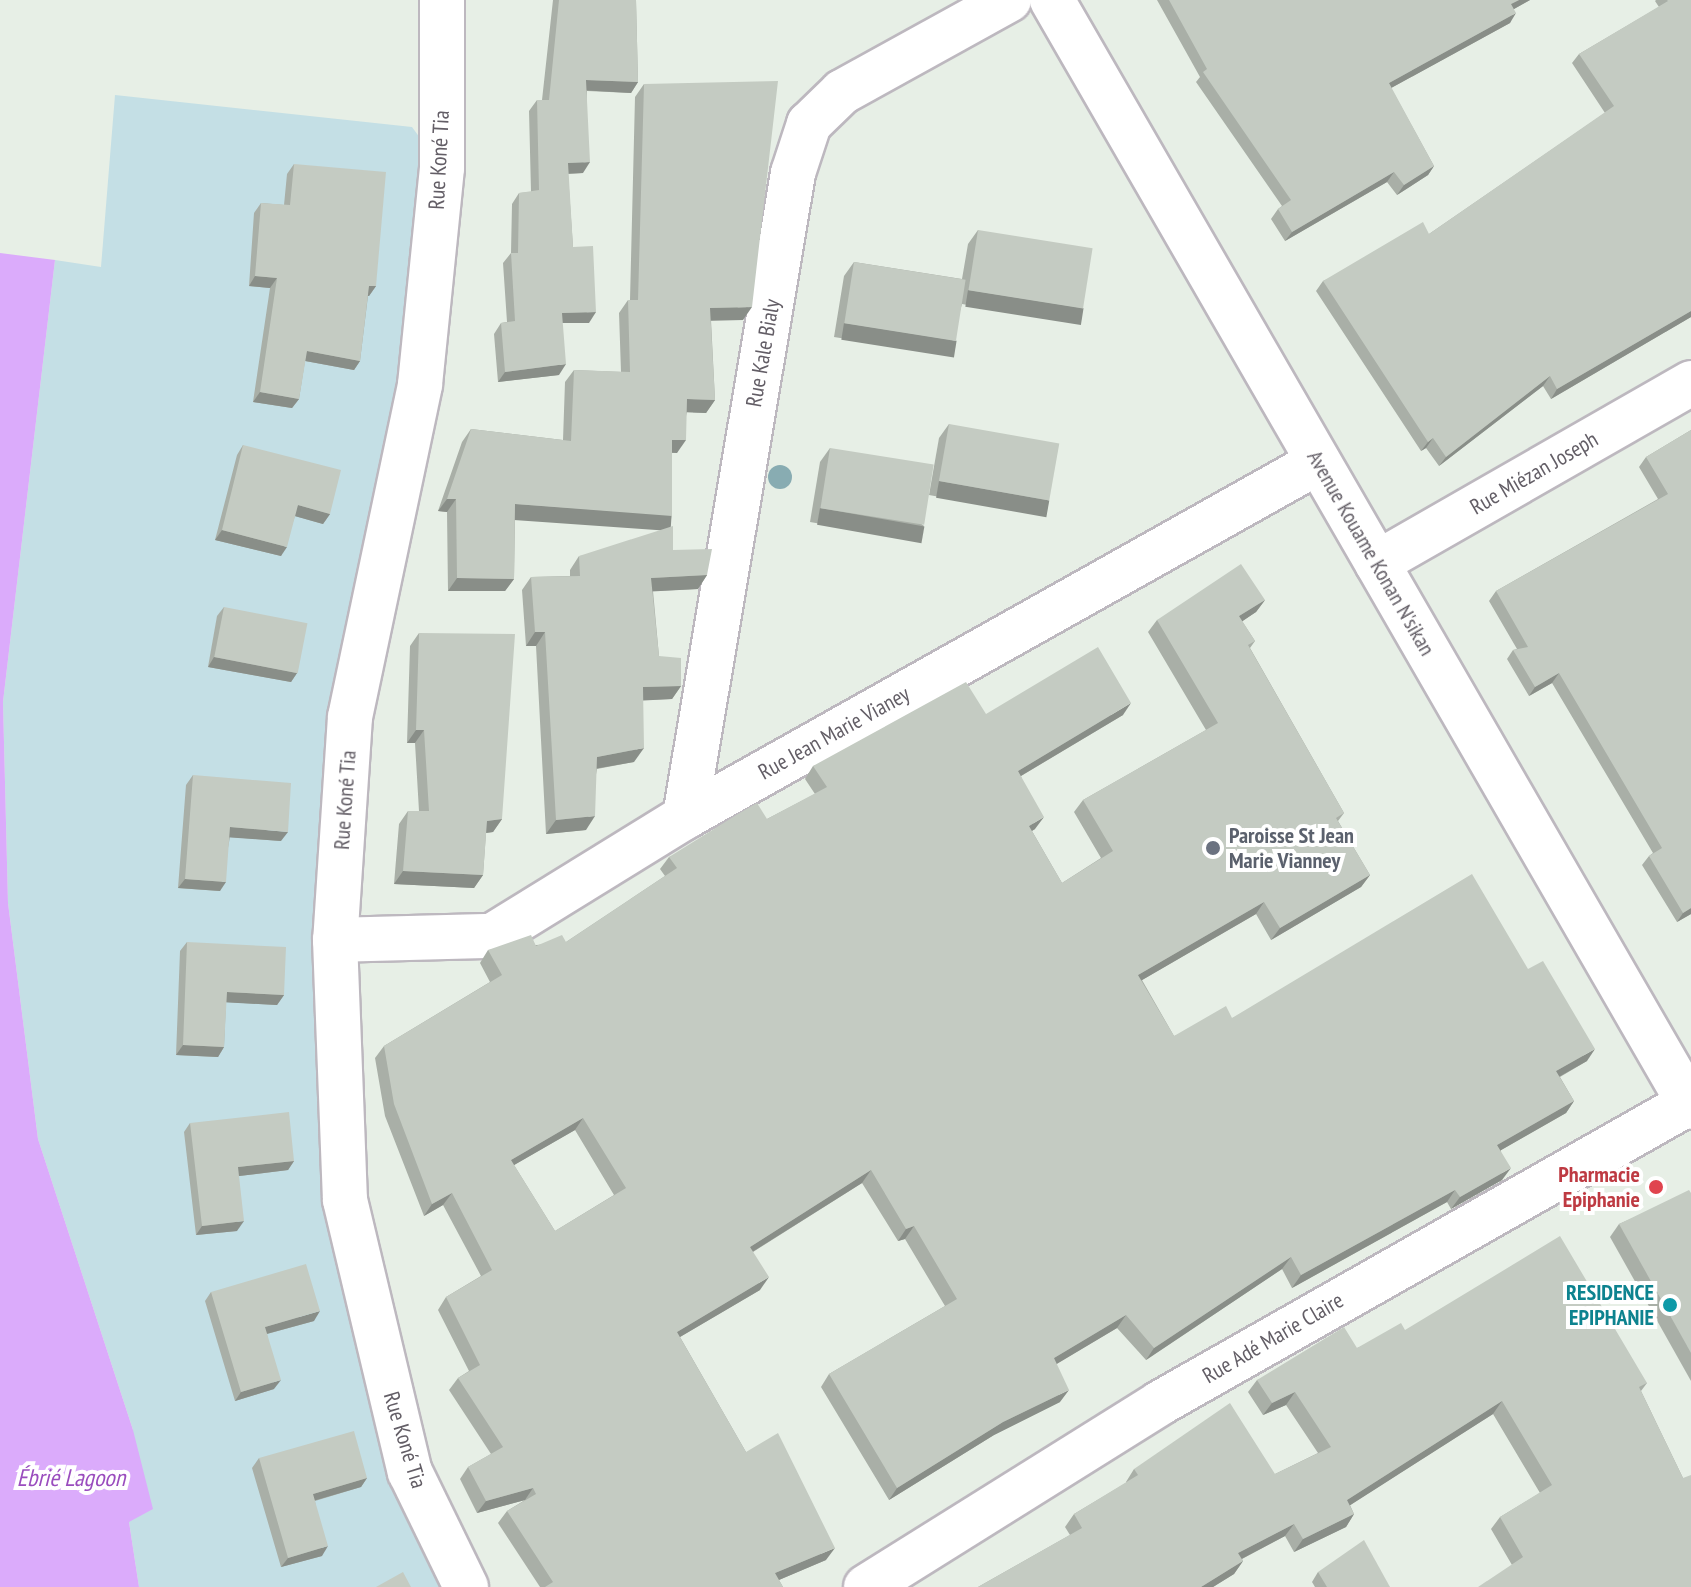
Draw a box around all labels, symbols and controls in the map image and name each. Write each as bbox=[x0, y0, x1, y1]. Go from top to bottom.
street label: Rue Koné Tia bbox=[423, 109, 455, 211]
street label: Rue Kale Bialy bbox=[741, 297, 785, 409]
street label: Rue Miézan Joseph bbox=[1465, 426, 1603, 520]
street label: Avenue Kouame Konan N'sikan bbox=[1301, 446, 1441, 660]
street label: Rue Jean Marie Vianey bbox=[754, 680, 914, 786]
street label: Rue Koné Tia bbox=[328, 749, 362, 851]
place label: Paroisse St Jean Marie Vianney bbox=[1229, 822, 1354, 874]
marker: Paroisse St Jean Marie Vianney bbox=[1204, 839, 1222, 857]
place label: Pharmacie Epiphanie bbox=[1558, 1161, 1640, 1212]
marker: Pharmacie Epiphanie bbox=[1647, 1178, 1665, 1196]
place label: RESIDENCE EPIPHANIE bbox=[1566, 1279, 1654, 1330]
street label: Rue Adé Marie Claire bbox=[1198, 1287, 1348, 1389]
marker: RESIDENCE EPIPHANIE bbox=[1661, 1296, 1679, 1314]
street label: Rue Koné Tia bbox=[378, 1388, 432, 1492]
water label: Ébrié Lagoon bbox=[17, 1464, 125, 1492]

